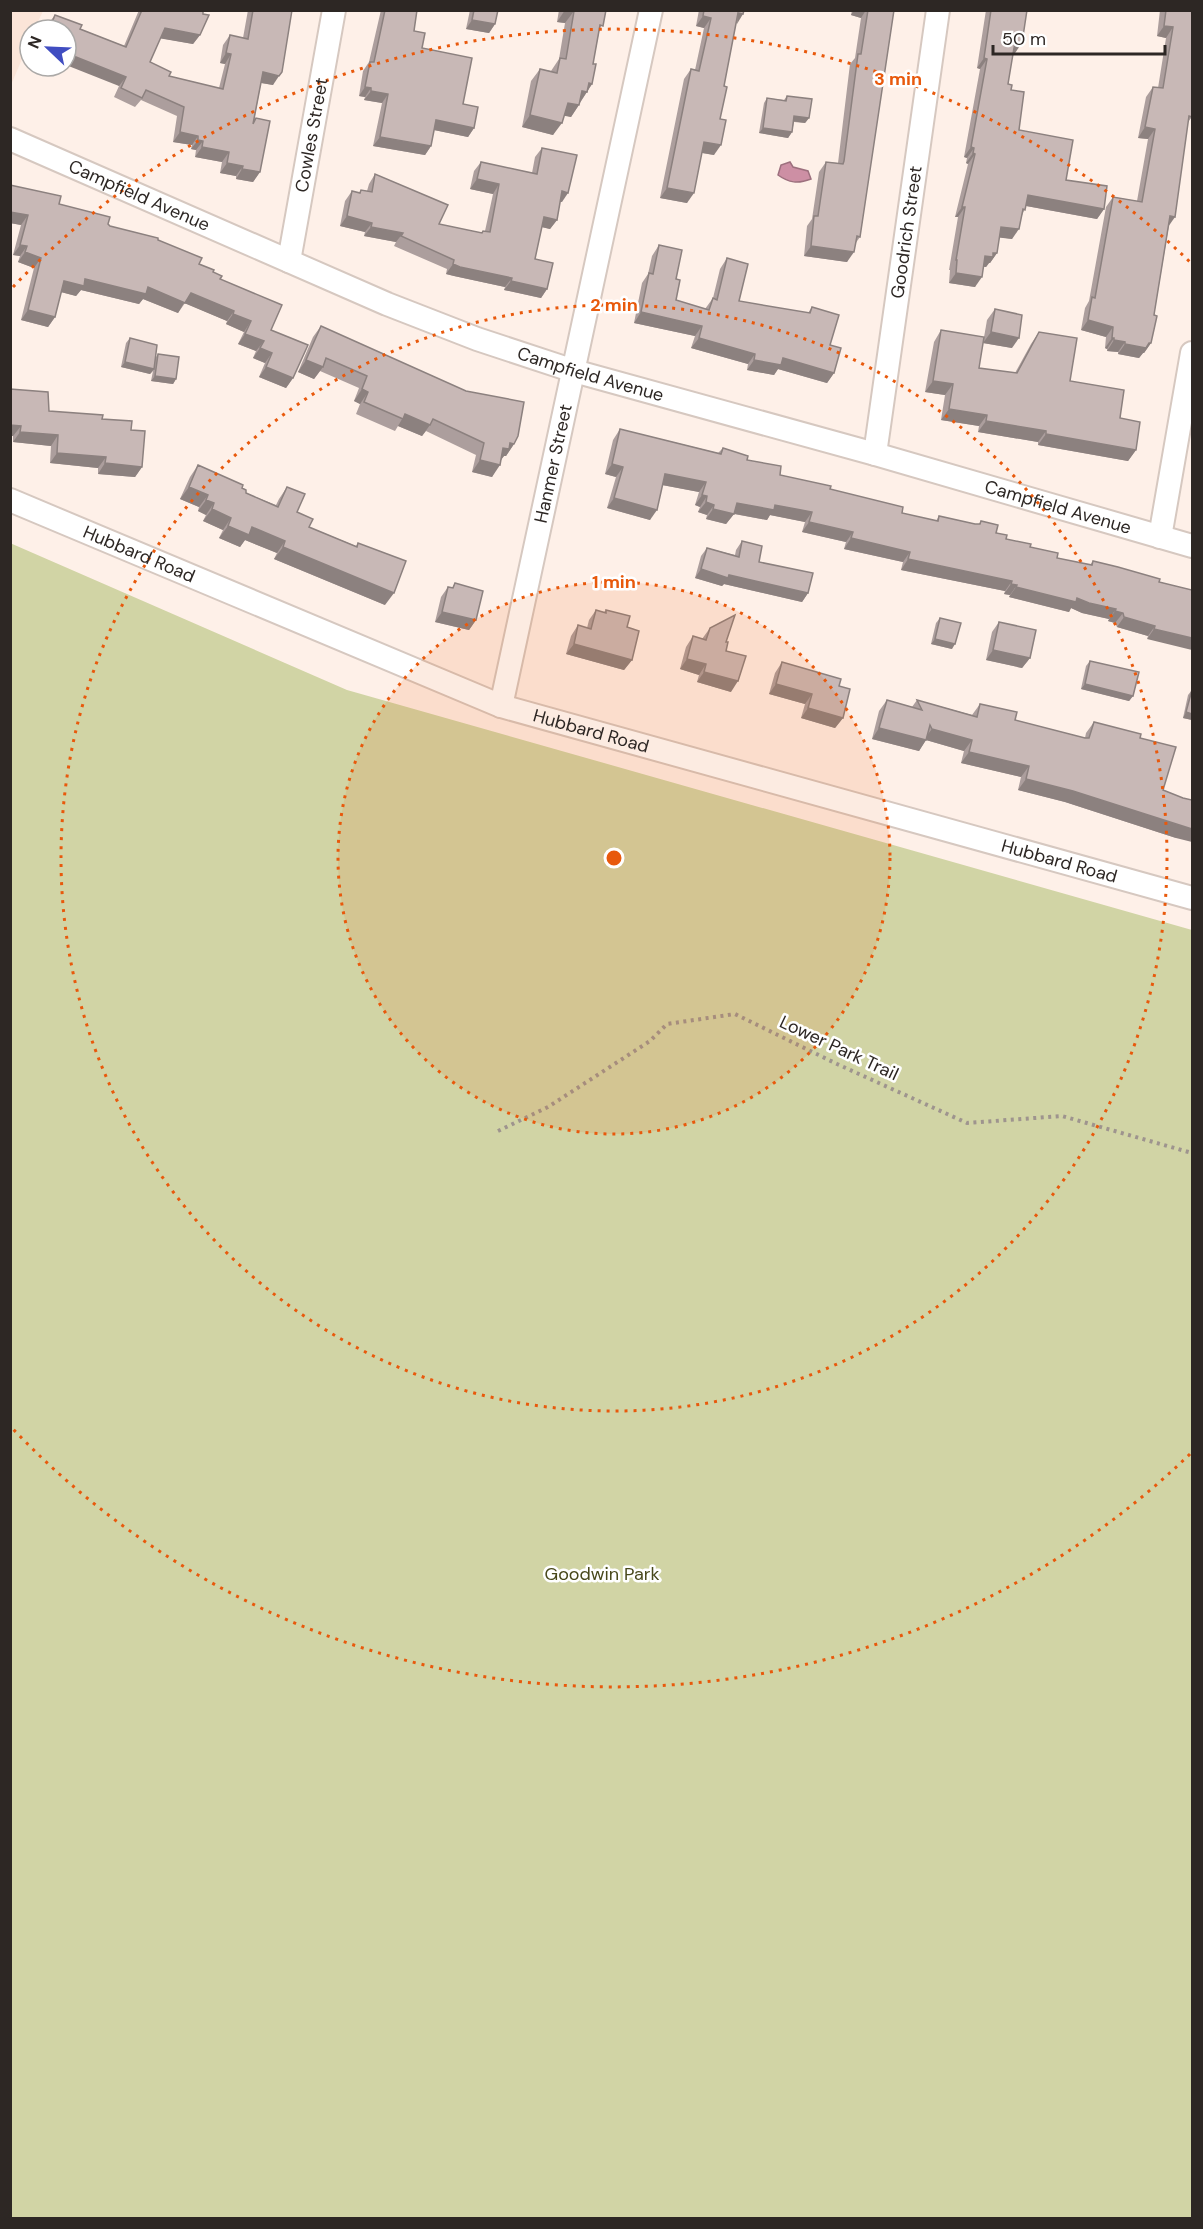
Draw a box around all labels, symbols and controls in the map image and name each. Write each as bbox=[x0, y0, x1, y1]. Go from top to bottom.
north arrow bbox=[18, 18, 78, 78]
scale bar bbox=[993, 18, 1166, 56]
text: 50 m bbox=[1002, 27, 1046, 51]
text: N bbox=[23, 33, 47, 52]
text: 3 min bbox=[874, 67, 922, 91]
street label: Cowles Street bbox=[290, 76, 334, 194]
street label: Campfield Avenue bbox=[65, 154, 213, 237]
street label: Goodrich Street bbox=[885, 164, 928, 300]
text: 2 min bbox=[590, 293, 638, 317]
street label: Campfield Avenue bbox=[514, 341, 666, 407]
street label: Hanmer Street bbox=[529, 402, 578, 525]
street label: Campfield Avenue bbox=[982, 474, 1134, 540]
street label: Hubbard Road bbox=[79, 520, 199, 588]
text: 1 min bbox=[592, 570, 636, 594]
street label: Hubbard Road bbox=[530, 704, 652, 759]
street label: Hubbard Road bbox=[999, 834, 1120, 889]
centre of rings bbox=[604, 848, 624, 868]
street label: Lower Park Trail bbox=[776, 1010, 902, 1086]
park label: Goodwin Park bbox=[544, 1562, 660, 1586]

